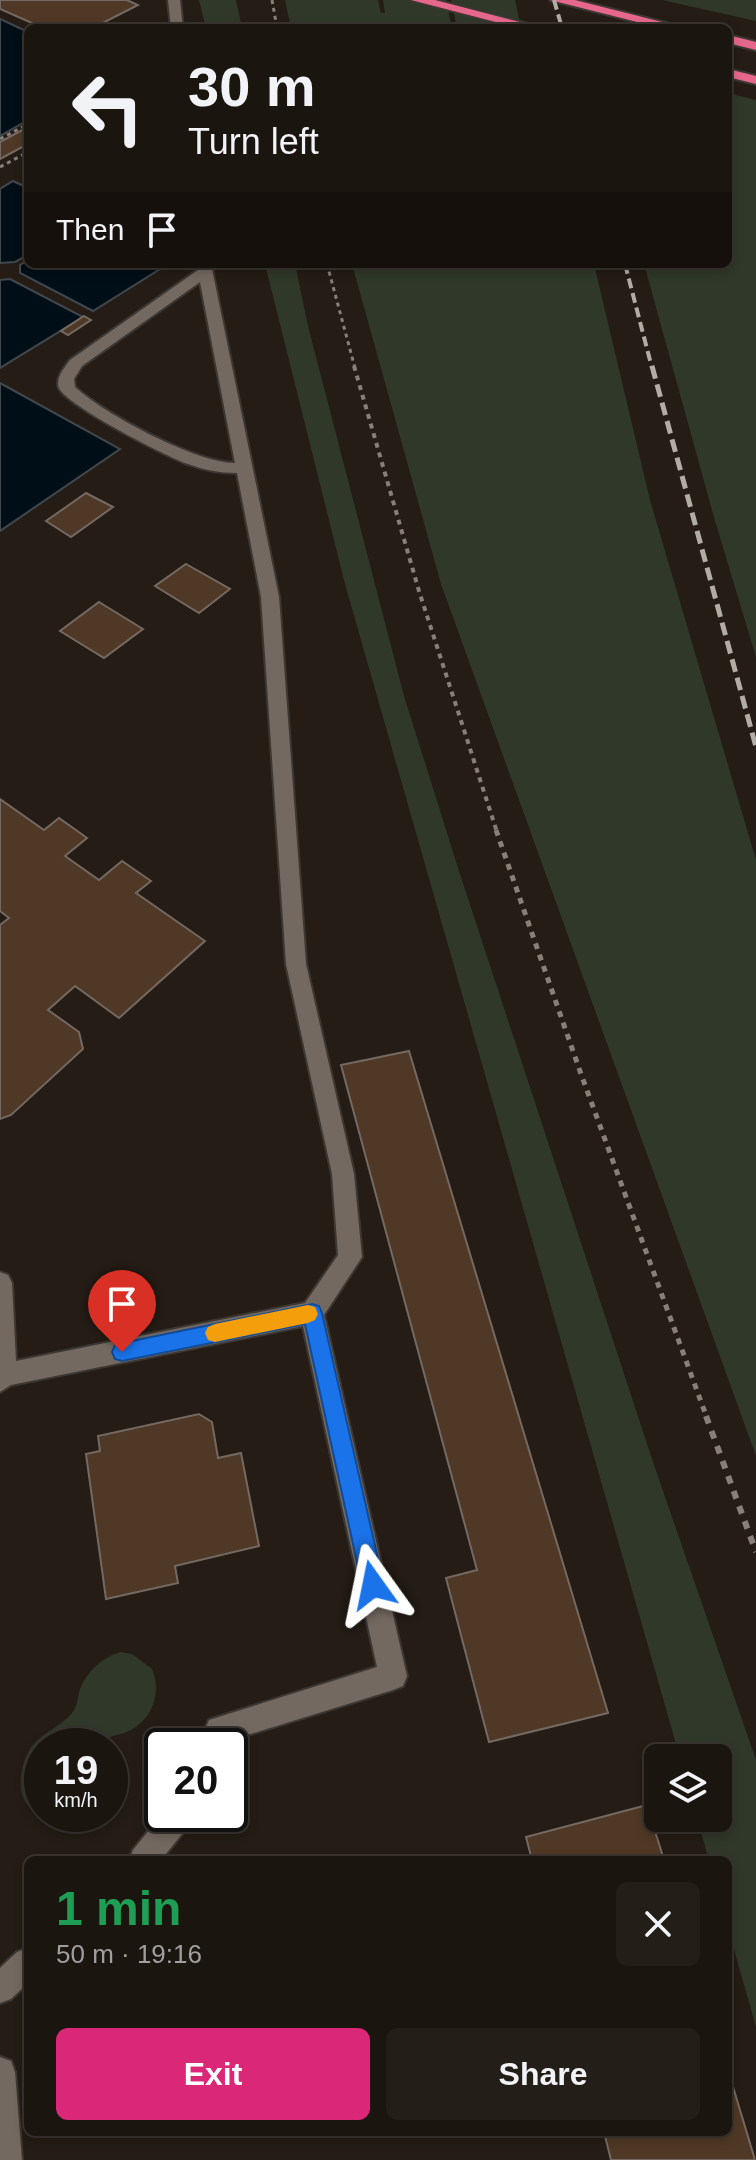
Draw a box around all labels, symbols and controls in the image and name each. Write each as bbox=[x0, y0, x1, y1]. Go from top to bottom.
text: 30 m bbox=[188, 55, 316, 118]
icon: left bbox=[56, 56, 160, 160]
text: Turn left bbox=[188, 121, 319, 162]
icon: arrive bbox=[140, 208, 184, 252]
text: Then bbox=[56, 213, 124, 246]
pin bbox=[88, 1270, 156, 1352]
icon: arrive bbox=[100, 1282, 144, 1326]
position arrow bbox=[331, 1543, 415, 1627]
speed limit sign: 20 bbox=[144, 1728, 248, 1832]
map controls bbox=[644, 1744, 732, 1832]
button: layers bbox=[644, 1744, 732, 1832]
text: 19 bbox=[54, 1748, 98, 1792]
text: km/h bbox=[54, 1789, 98, 1811]
text: 1 min bbox=[56, 1882, 181, 1935]
button: close bbox=[616, 1882, 700, 1966]
text: 50 m · 19:16 bbox=[56, 1939, 202, 1969]
button: Exit bbox=[56, 2028, 370, 2120]
button: Share bbox=[386, 2028, 700, 2120]

